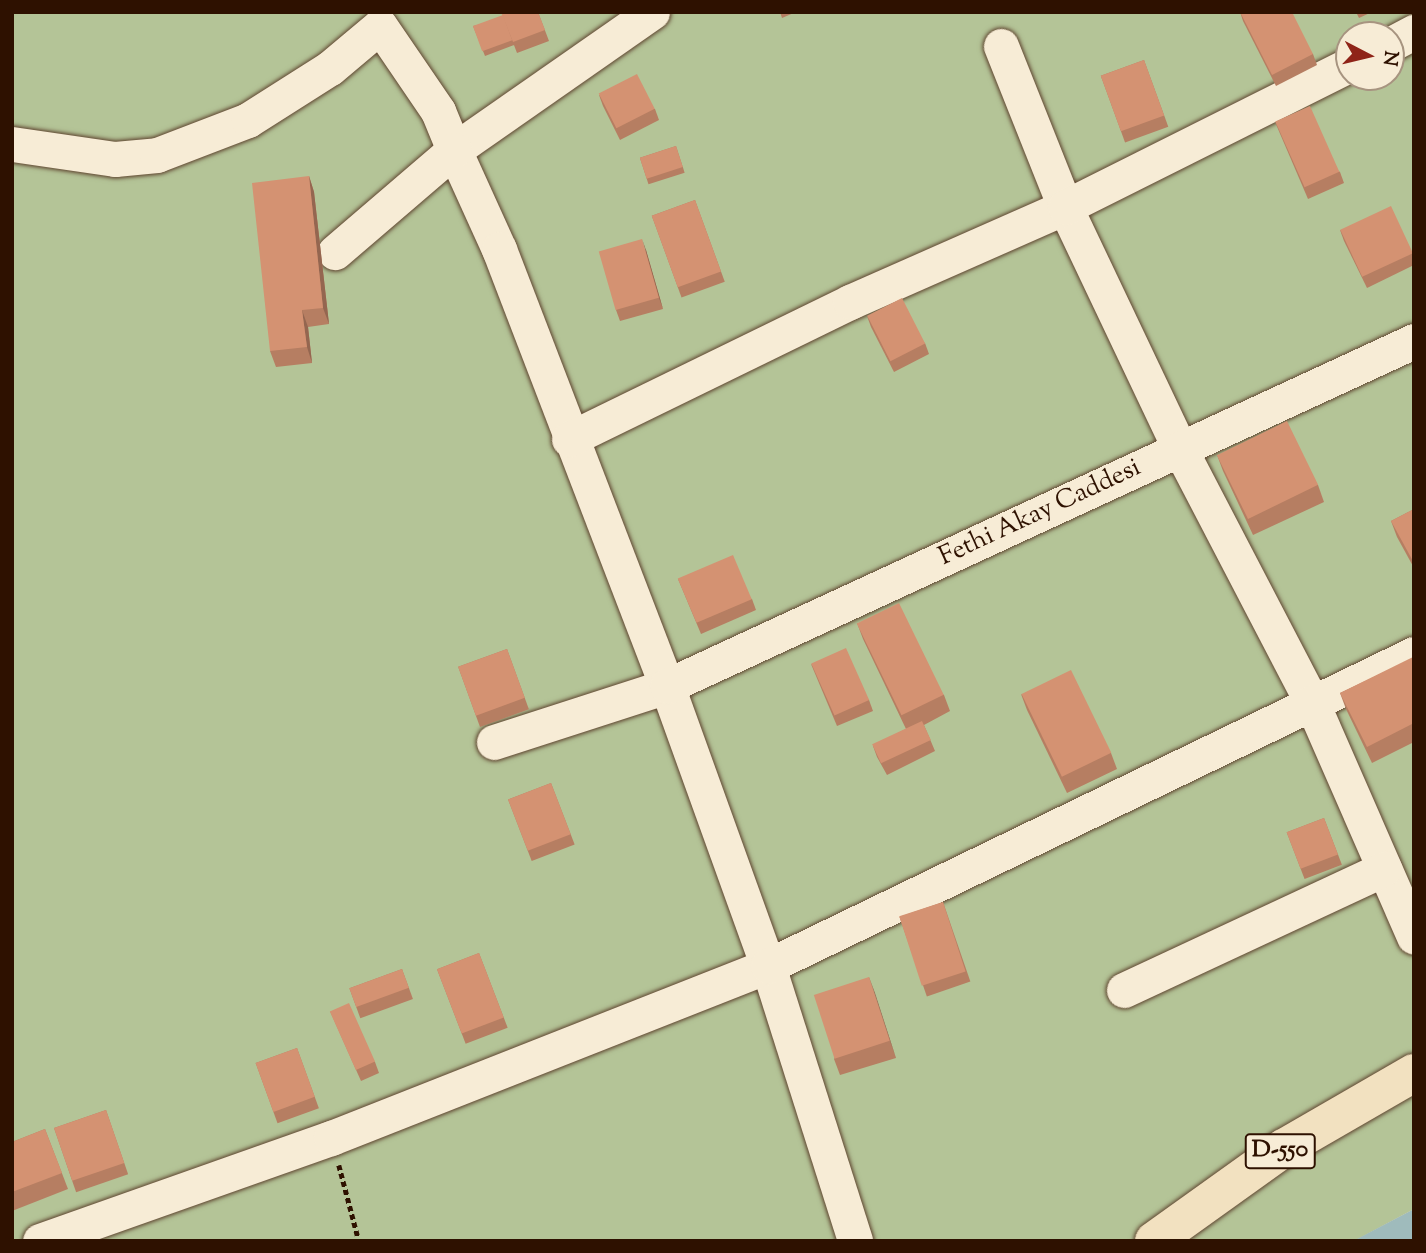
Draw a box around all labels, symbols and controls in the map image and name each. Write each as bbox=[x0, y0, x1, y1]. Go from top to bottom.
north arrow bbox=[1335, 21, 1405, 91]
text: N bbox=[1375, 49, 1404, 68]
street label: Fethi Akay Caddesi bbox=[934, 453, 1146, 573]
road number: D-550 bbox=[1243, 1130, 1317, 1171]

